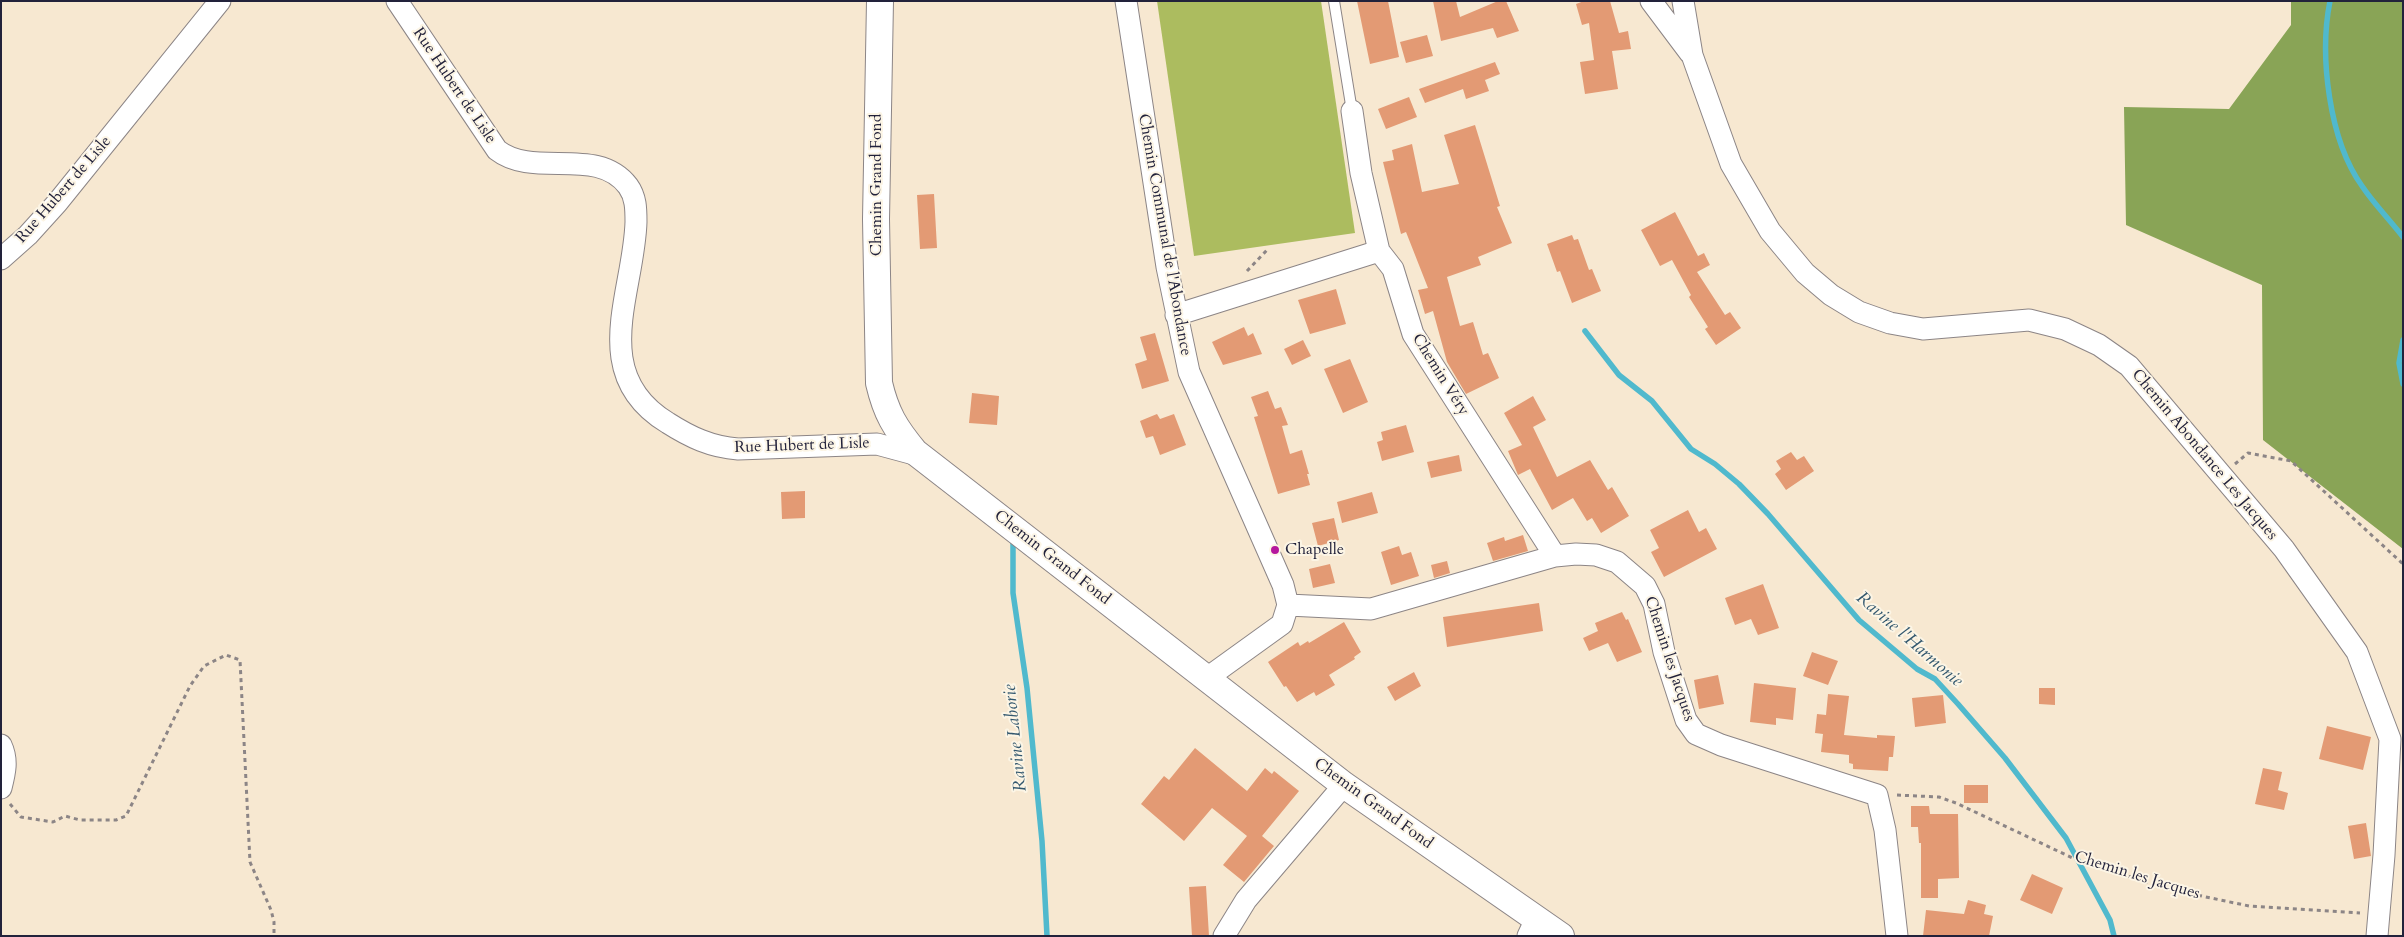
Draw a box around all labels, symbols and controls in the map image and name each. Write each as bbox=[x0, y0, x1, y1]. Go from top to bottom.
street label: Rue Hubert de Lisle bbox=[408, 24, 500, 148]
street label: Chemin Communal de l'Abondance bbox=[1133, 113, 1195, 357]
street label: Chemin Grand Fond bbox=[867, 114, 887, 256]
street label: Rue Hubert de Lisle bbox=[12, 133, 116, 247]
street label: Chemin Véry bbox=[1407, 330, 1473, 420]
street label: Chemin Abondance Les Jacques bbox=[2127, 366, 2281, 544]
street label: Rue Hubert de Lisle bbox=[734, 434, 870, 458]
street label: Chemin Grand Fond bbox=[990, 507, 1114, 609]
place label: Chapelle bbox=[1285, 540, 1344, 560]
marker: Chapelle bbox=[1269, 544, 1281, 556]
water label: Ravine l'Harmonie bbox=[1851, 588, 1967, 692]
street label: Chemin les Jacques bbox=[1640, 594, 1698, 724]
water label: Ravine Laborie bbox=[1000, 683, 1032, 793]
street label: Chemin Grand Fond bbox=[1310, 754, 1436, 854]
street label: Chemin les Jacques bbox=[2072, 848, 2202, 904]

